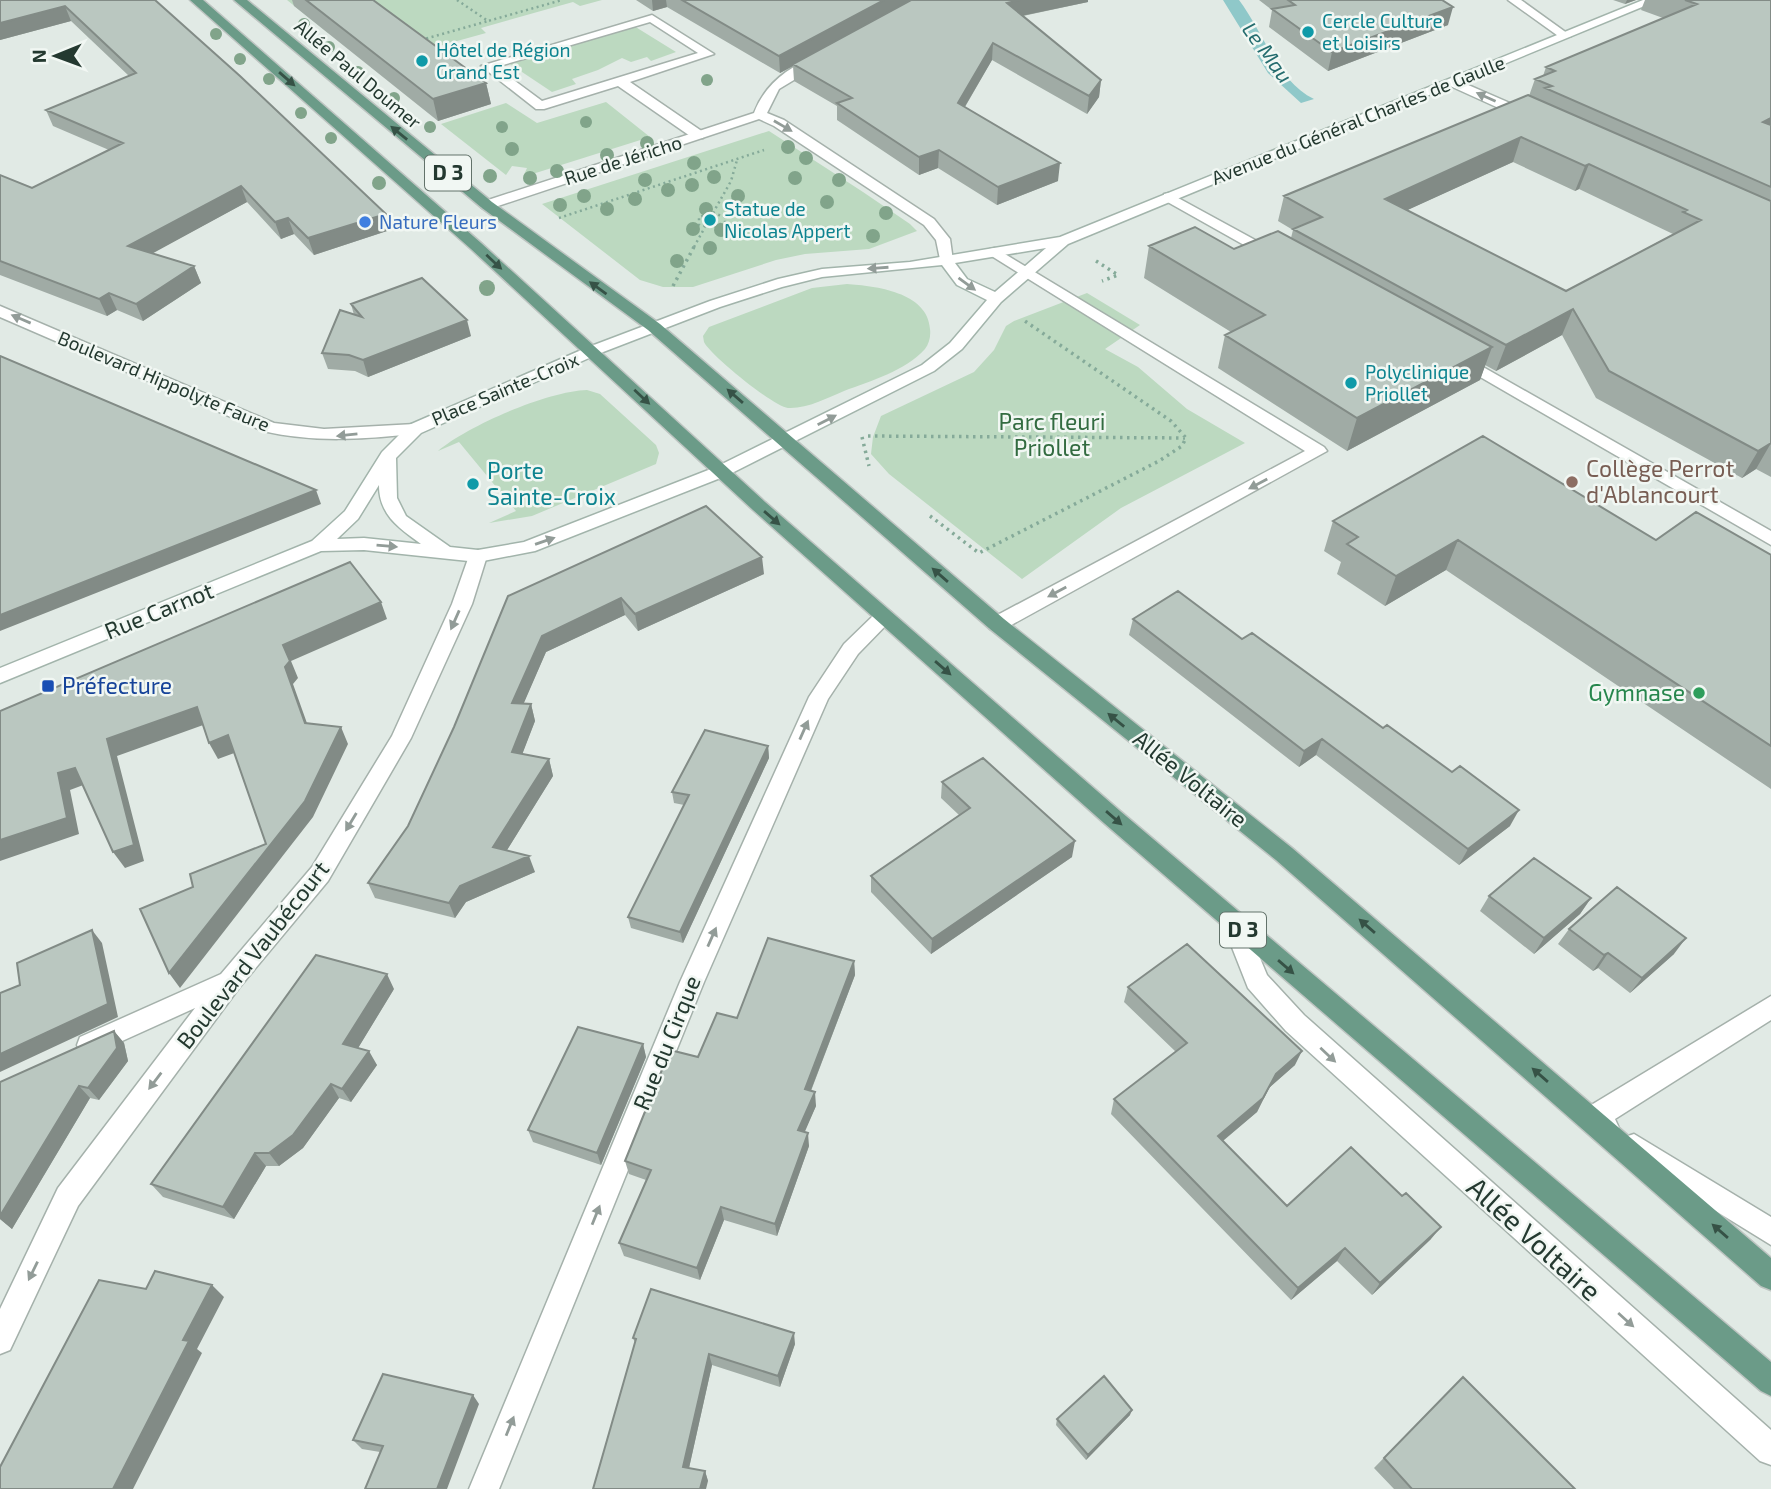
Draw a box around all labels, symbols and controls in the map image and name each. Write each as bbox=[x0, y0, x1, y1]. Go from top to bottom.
place label: Cercle Culture et Loisirs bbox=[1322, 9, 1443, 54]
street label: Allée Paul Doumer bbox=[290, 14, 427, 134]
water label: Le Mau bbox=[1238, 17, 1299, 87]
north arrow bbox=[21, 21, 91, 91]
marker: Cercle Culture et Loisirs bbox=[1300, 24, 1316, 40]
place label: Hôtel de Région Grand Est bbox=[436, 38, 571, 83]
text: N bbox=[27, 49, 50, 63]
street label: Avenue du Général Charles de Gaulle bbox=[1208, 50, 1508, 189]
marker: Hôtel de Région Grand Est bbox=[414, 53, 430, 69]
one-way arrow bbox=[278, 71, 295, 87]
one-way arrow bbox=[1475, 91, 1496, 102]
one-way arrow bbox=[774, 120, 793, 132]
one-way arrow bbox=[391, 126, 408, 141]
street label: Rue de Jéricho bbox=[561, 130, 684, 189]
road number: D 3 bbox=[425, 156, 471, 190]
place label: Statue de Nicolas Appert bbox=[724, 197, 850, 242]
place label: Nature Fleurs bbox=[379, 210, 497, 233]
marker: Statue de Nicolas Appert bbox=[702, 212, 718, 228]
marker: Nature Fleurs bbox=[357, 214, 373, 230]
one-way arrow bbox=[485, 254, 503, 270]
one-way arrow bbox=[867, 263, 889, 274]
one-way arrow bbox=[958, 277, 976, 291]
one-way arrow bbox=[590, 280, 608, 295]
one-way arrow bbox=[11, 313, 31, 325]
street label: Boulevard Hippolyte Faure bbox=[55, 325, 274, 436]
street label: Place Sainte-Croix bbox=[428, 347, 582, 430]
place label: Polyclinique Priollet bbox=[1365, 360, 1469, 405]
marker: Polyclinique Priollet bbox=[1343, 375, 1359, 391]
one-way arrow bbox=[726, 388, 744, 404]
one-way arrow bbox=[633, 389, 650, 405]
park label: Parc fleuri Priollet bbox=[999, 407, 1105, 461]
one-way arrow bbox=[818, 414, 838, 426]
one-way arrow bbox=[336, 430, 358, 441]
place label: Collège Perrot d'Ablancourt bbox=[1586, 454, 1734, 508]
place label: Porte Sainte-Croix bbox=[487, 456, 616, 510]
marker: Collège Perrot d'Ablancourt bbox=[1564, 474, 1580, 490]
marker: Porte Sainte-Croix bbox=[465, 476, 481, 492]
one-way arrow bbox=[1248, 478, 1267, 490]
one-way arrow bbox=[764, 509, 781, 525]
one-way arrow bbox=[534, 535, 555, 546]
one-way arrow bbox=[376, 541, 398, 552]
one-way arrow bbox=[932, 568, 949, 583]
street label: Rue Carnot bbox=[100, 575, 217, 645]
one-way arrow bbox=[1047, 585, 1067, 597]
one-way arrow bbox=[449, 609, 460, 630]
one-way arrow bbox=[934, 660, 952, 676]
place label: Préfecture bbox=[62, 671, 172, 699]
marker: Préfecture bbox=[40, 678, 56, 694]
place label: Gymnase bbox=[1588, 678, 1685, 706]
marker: Gymnase bbox=[1691, 685, 1707, 701]
one-way arrow bbox=[1107, 712, 1125, 727]
one-way arrow bbox=[799, 719, 810, 740]
street label: Allée Voltaire bbox=[1128, 724, 1253, 833]
one-way arrow bbox=[1105, 810, 1123, 826]
one-way arrow bbox=[345, 812, 358, 831]
street label: Boulevard Vaubécourt bbox=[170, 855, 334, 1054]
road number: D 3 bbox=[1220, 912, 1266, 948]
one-way arrow bbox=[1359, 919, 1376, 934]
one-way arrow bbox=[706, 927, 718, 947]
one-way arrow bbox=[1277, 959, 1295, 975]
street label: Rue du Cirque bbox=[626, 971, 706, 1114]
one-way arrow bbox=[1319, 1046, 1336, 1062]
one-way arrow bbox=[1531, 1067, 1549, 1083]
one-way arrow bbox=[149, 1072, 163, 1090]
street label: Allée Voltaire bbox=[1461, 1169, 1609, 1307]
one-way arrow bbox=[591, 1205, 602, 1226]
one-way arrow bbox=[1711, 1224, 1728, 1239]
one-way arrow bbox=[27, 1261, 38, 1281]
one-way arrow bbox=[1617, 1312, 1634, 1328]
one-way arrow bbox=[505, 1415, 516, 1436]

